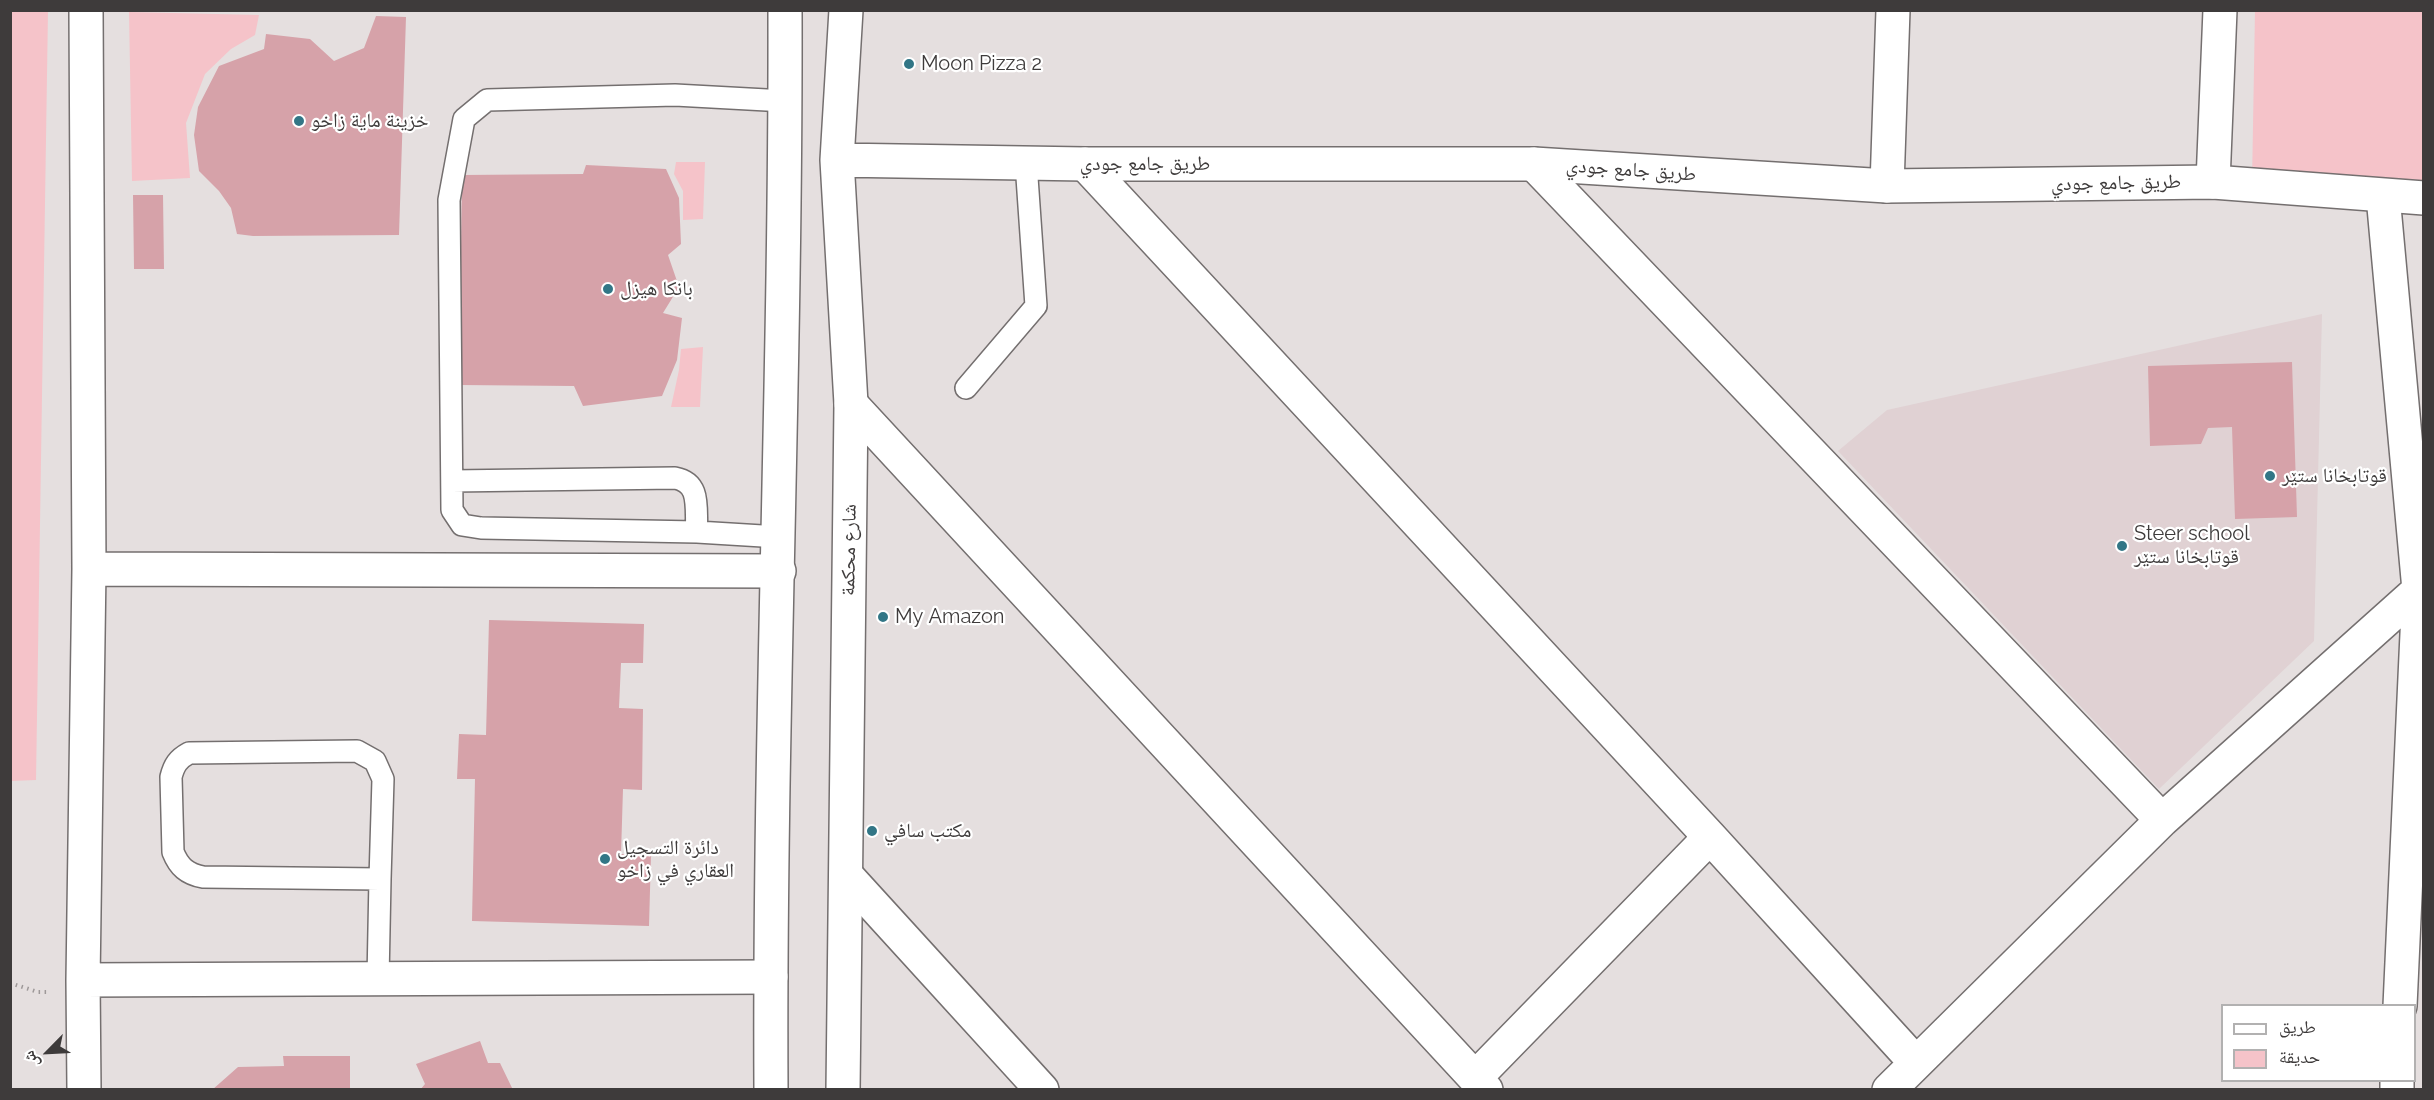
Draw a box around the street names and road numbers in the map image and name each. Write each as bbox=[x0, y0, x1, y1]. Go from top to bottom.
street label: طريق جامع جودي bbox=[1080, 152, 1210, 176]
street label: طريق جامع جودي bbox=[1565, 153, 1697, 187]
street label: طريق جامع جودي bbox=[2051, 170, 2181, 196]
street label: شارع محكمة bbox=[836, 504, 862, 596]

